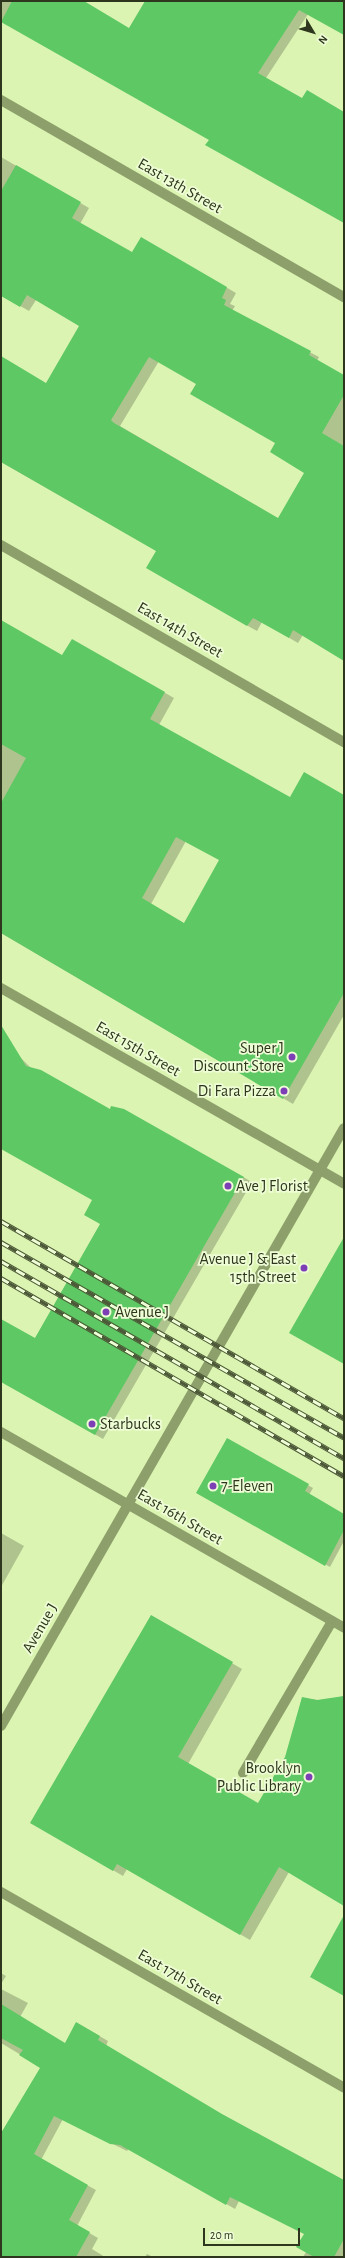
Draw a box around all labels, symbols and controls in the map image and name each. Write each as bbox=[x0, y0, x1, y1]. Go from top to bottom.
north arrow bbox=[293, 12, 333, 52]
text: N bbox=[316, 33, 330, 46]
street label: East 13th Street bbox=[134, 154, 226, 218]
street label: East 14th Street bbox=[134, 598, 226, 662]
street label: East 15th Street bbox=[92, 1017, 184, 1081]
place label: Super J Discount Store bbox=[193, 1038, 284, 1076]
marker: Super J Discount Store bbox=[287, 1052, 297, 1062]
place label: Di Fara Pizza bbox=[198, 1081, 276, 1101]
marker: Di Fara Pizza bbox=[279, 1086, 289, 1096]
place label: Ave J Florist bbox=[236, 1176, 308, 1196]
marker: Ave J Florist bbox=[223, 1181, 233, 1191]
place label: Avenue J & East 15th Street bbox=[200, 1249, 296, 1287]
marker: Avenue J & East 15th Street bbox=[299, 1263, 309, 1273]
place label: Avenue J bbox=[115, 1302, 169, 1322]
marker: Avenue J bbox=[100, 1306, 112, 1318]
place label: Starbucks bbox=[100, 1414, 161, 1434]
marker: Starbucks bbox=[87, 1419, 97, 1429]
place label: 7-Eleven bbox=[221, 1476, 273, 1496]
marker: 7-Eleven bbox=[208, 1481, 218, 1491]
street label: East 16th Street bbox=[134, 1485, 226, 1549]
street label: Avenue J bbox=[18, 1600, 62, 1656]
place label: Brooklyn Public Library bbox=[217, 1758, 301, 1796]
marker: Brooklyn Public Library bbox=[304, 1772, 314, 1782]
street label: East 17th Street bbox=[134, 1945, 226, 2009]
scale bar bbox=[205, 2220, 302, 2246]
text: 20 m bbox=[210, 2229, 233, 2241]

